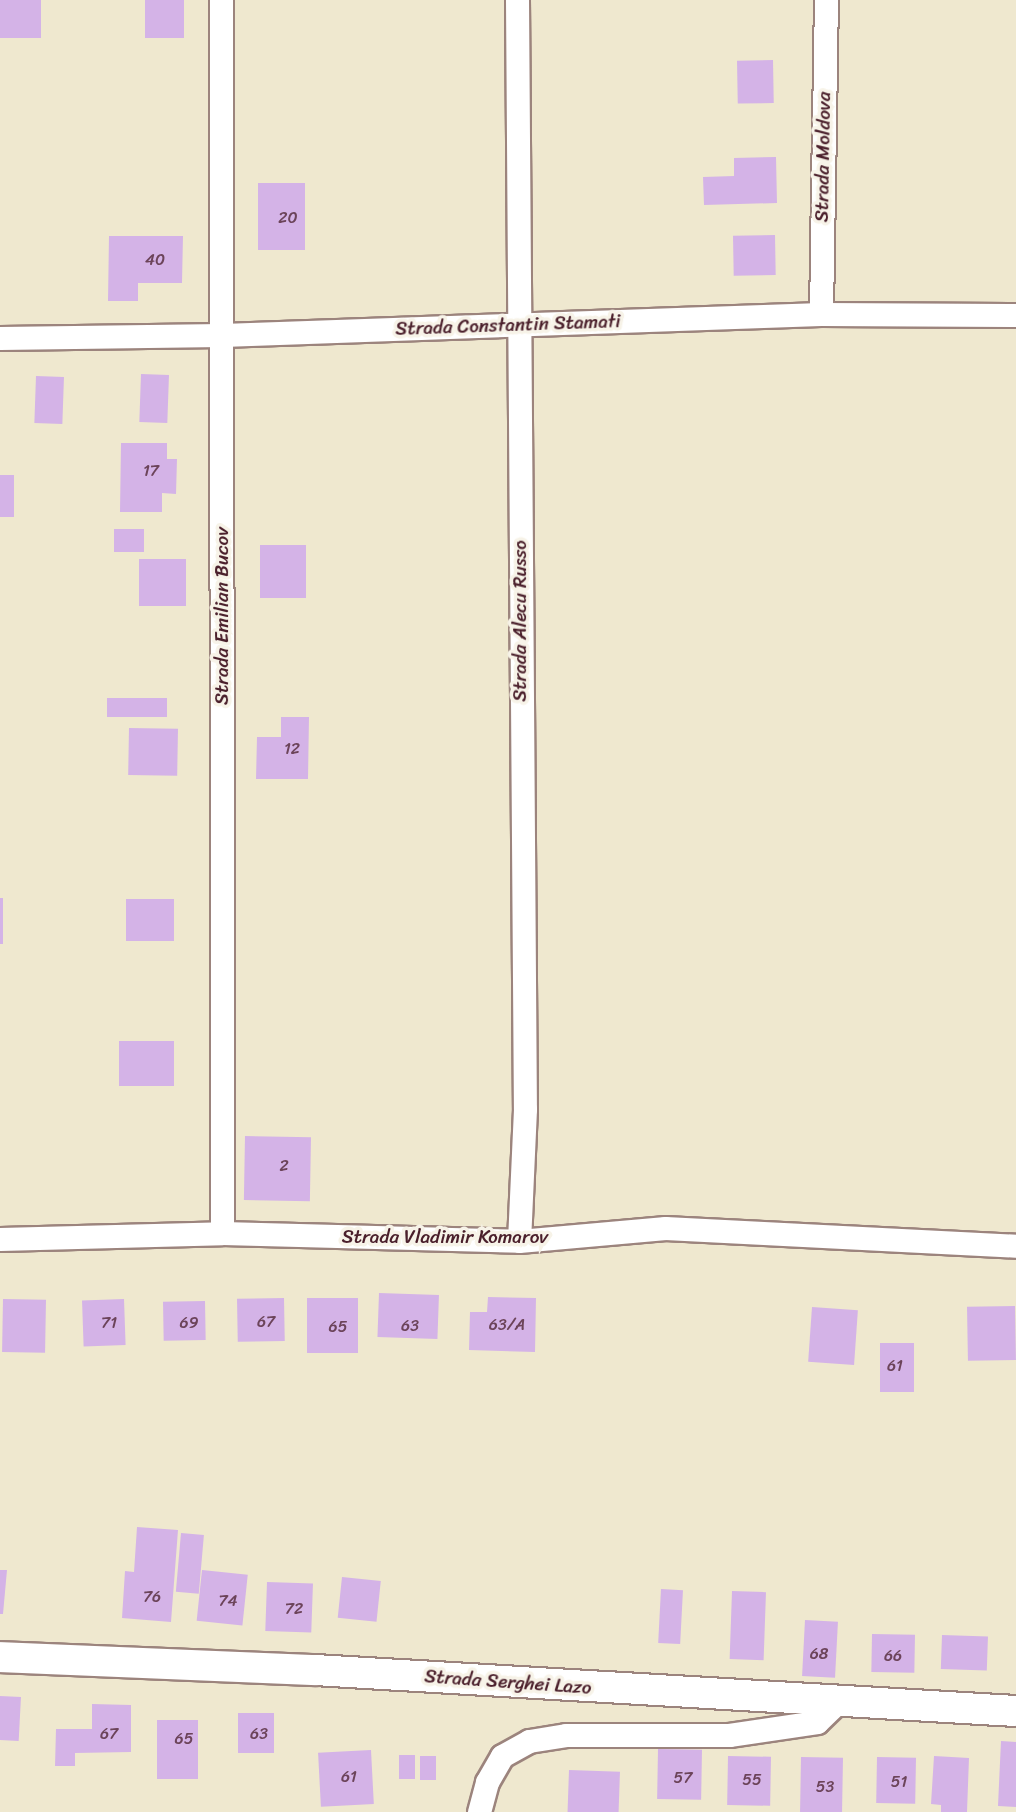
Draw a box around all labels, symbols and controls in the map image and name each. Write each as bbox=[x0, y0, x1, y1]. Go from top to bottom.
street label: Strada Moldova bbox=[810, 91, 836, 223]
house number: 20 bbox=[278, 208, 298, 228]
house number: 40 bbox=[145, 250, 165, 270]
street label: Strada Constantin Stamati bbox=[395, 310, 621, 340]
house number: 17 bbox=[143, 461, 159, 481]
street label: Strada Emilian Bucov bbox=[211, 527, 233, 705]
street label: Strada Alecu Russo bbox=[509, 539, 531, 703]
house number: 12 bbox=[284, 739, 300, 759]
house number: 2 bbox=[279, 1156, 289, 1176]
street label: Strada Vladimir Komarov bbox=[341, 1226, 549, 1248]
house number: 67 bbox=[257, 1312, 275, 1332]
house number: 71 bbox=[101, 1313, 117, 1333]
house number: 69 bbox=[180, 1313, 198, 1333]
house number: 63/A bbox=[489, 1315, 525, 1335]
house number: 63 bbox=[401, 1316, 419, 1336]
house number: 65 bbox=[329, 1317, 347, 1337]
house number: 61 bbox=[887, 1356, 903, 1376]
house number: 76 bbox=[143, 1587, 161, 1607]
house number: 74 bbox=[218, 1591, 238, 1611]
house number: 72 bbox=[285, 1599, 303, 1619]
house number: 68 bbox=[810, 1644, 828, 1664]
house number: 66 bbox=[884, 1646, 902, 1666]
street label: Strada Serghei Lazo bbox=[423, 1665, 593, 1699]
house number: 67 bbox=[100, 1724, 118, 1744]
house number: 63 bbox=[250, 1724, 268, 1744]
house number: 65 bbox=[175, 1729, 193, 1749]
house number: 61 bbox=[341, 1767, 357, 1787]
house number: 57 bbox=[674, 1768, 692, 1788]
house number: 55 bbox=[742, 1770, 762, 1790]
house number: 51 bbox=[891, 1772, 907, 1792]
house number: 53 bbox=[816, 1777, 834, 1797]

